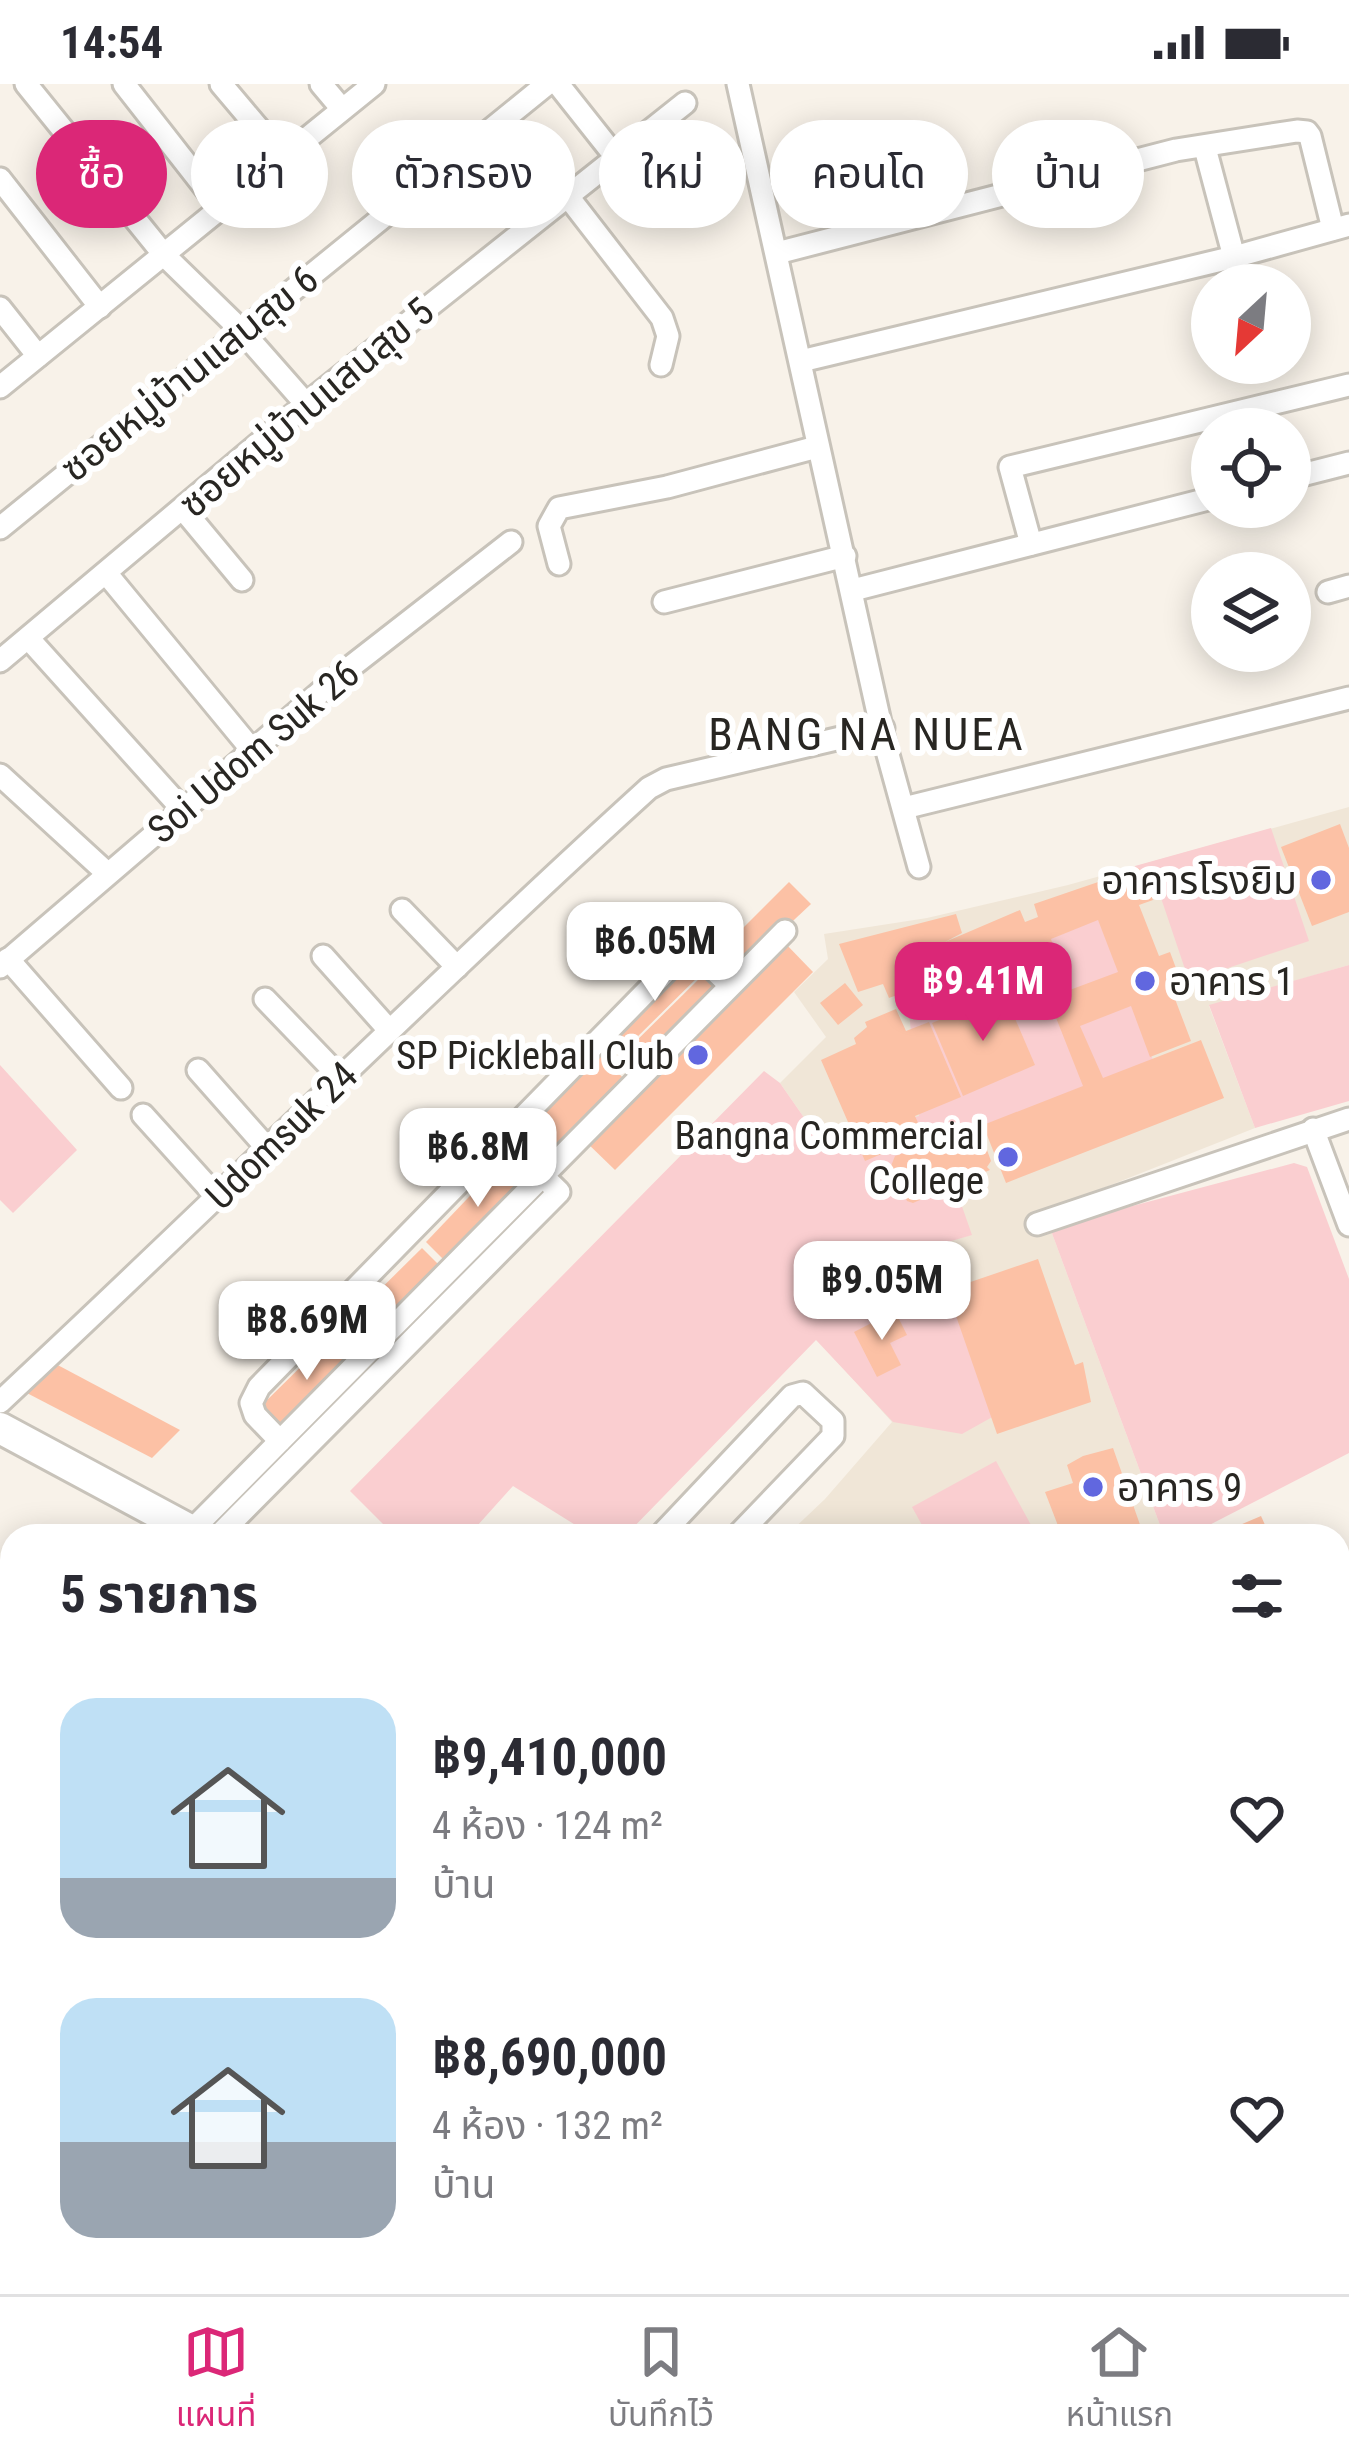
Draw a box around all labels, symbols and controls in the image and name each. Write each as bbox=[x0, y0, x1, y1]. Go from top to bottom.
text: 14:54 bbox=[60, 16, 163, 69]
chip: ซื้อ bbox=[36, 120, 167, 228]
chip: เช่า bbox=[191, 120, 328, 228]
chip: ตัวกรอง bbox=[352, 120, 575, 228]
chip: ใหม่ bbox=[599, 120, 746, 228]
chip: คอนโด bbox=[770, 120, 968, 228]
chip: บ้าน bbox=[992, 120, 1144, 228]
street label: ซอยหมู่บ้านแสนสุข 6 bbox=[52, 256, 327, 491]
north arrow bbox=[1191, 264, 1311, 384]
map controls bbox=[1191, 264, 1311, 672]
street label: ซอยหมู่บ้านแสนสุข 5 bbox=[170, 288, 443, 527]
button: locate bbox=[1191, 408, 1311, 528]
button: layers bbox=[1191, 552, 1311, 672]
street label: Soi Udom Suk 26 bbox=[139, 650, 368, 853]
district label: BANG NA NUEA bbox=[708, 708, 1026, 761]
place label: อาคารโรงยิม bbox=[1101, 858, 1297, 904]
marker: อาคารโรงยิม bbox=[1308, 867, 1334, 893]
pin: ฿6.05M bbox=[557, 902, 753, 1004]
text: ฿6.05M bbox=[594, 918, 716, 964]
pin: ฿9.41M bbox=[885, 942, 1081, 1044]
text: ฿9.41M bbox=[922, 958, 1044, 1004]
place label: อาคาร 1 bbox=[1169, 959, 1294, 1005]
marker: อาคาร 1 bbox=[1132, 968, 1158, 994]
place label: SP Pickleball Club bbox=[396, 1033, 674, 1079]
marker: SP Pickleball Club bbox=[685, 1042, 711, 1068]
street label: Udomsuk 24 bbox=[197, 1053, 367, 1219]
pin: ฿6.8M bbox=[394, 1108, 562, 1210]
place label: Bangna Commercial College bbox=[675, 1113, 984, 1204]
text: ฿6.8M bbox=[427, 1124, 529, 1170]
marker: Bangna Commercial College bbox=[995, 1144, 1021, 1170]
pin: ฿9.05M bbox=[784, 1241, 980, 1343]
text: ฿9.05M bbox=[821, 1257, 943, 1303]
pin: ฿8.69M bbox=[209, 1281, 405, 1383]
text: ฿8.69M bbox=[246, 1297, 368, 1343]
place label: อาคาร 9 bbox=[1117, 1465, 1242, 1511]
marker: อาคาร 9 bbox=[1080, 1474, 1106, 1500]
icon: filters bbox=[1224, 1563, 1290, 1629]
text: 5 รายการ bbox=[60, 1565, 258, 1624]
text: ฿9,410,000 bbox=[432, 1728, 667, 1787]
icon: home bbox=[156, 1746, 300, 1890]
icon: heart bbox=[1224, 1785, 1290, 1851]
text: 4 ห้อง · 124 m² bbox=[432, 1803, 663, 1849]
text: บ้าน bbox=[432, 1862, 495, 1908]
text: ฿8,690,000 bbox=[432, 2028, 667, 2087]
icon: home bbox=[156, 2046, 300, 2190]
icon: heart bbox=[1224, 2085, 1290, 2151]
text: 4 ห้อง · 132 m² bbox=[432, 2103, 663, 2149]
text: บ้าน bbox=[432, 2162, 495, 2208]
tab: แผนที่ bbox=[176, 2319, 256, 2441]
tab: บันทึกไว้ bbox=[608, 2319, 714, 2441]
tab: หน้าแรก bbox=[1066, 2319, 1173, 2441]

